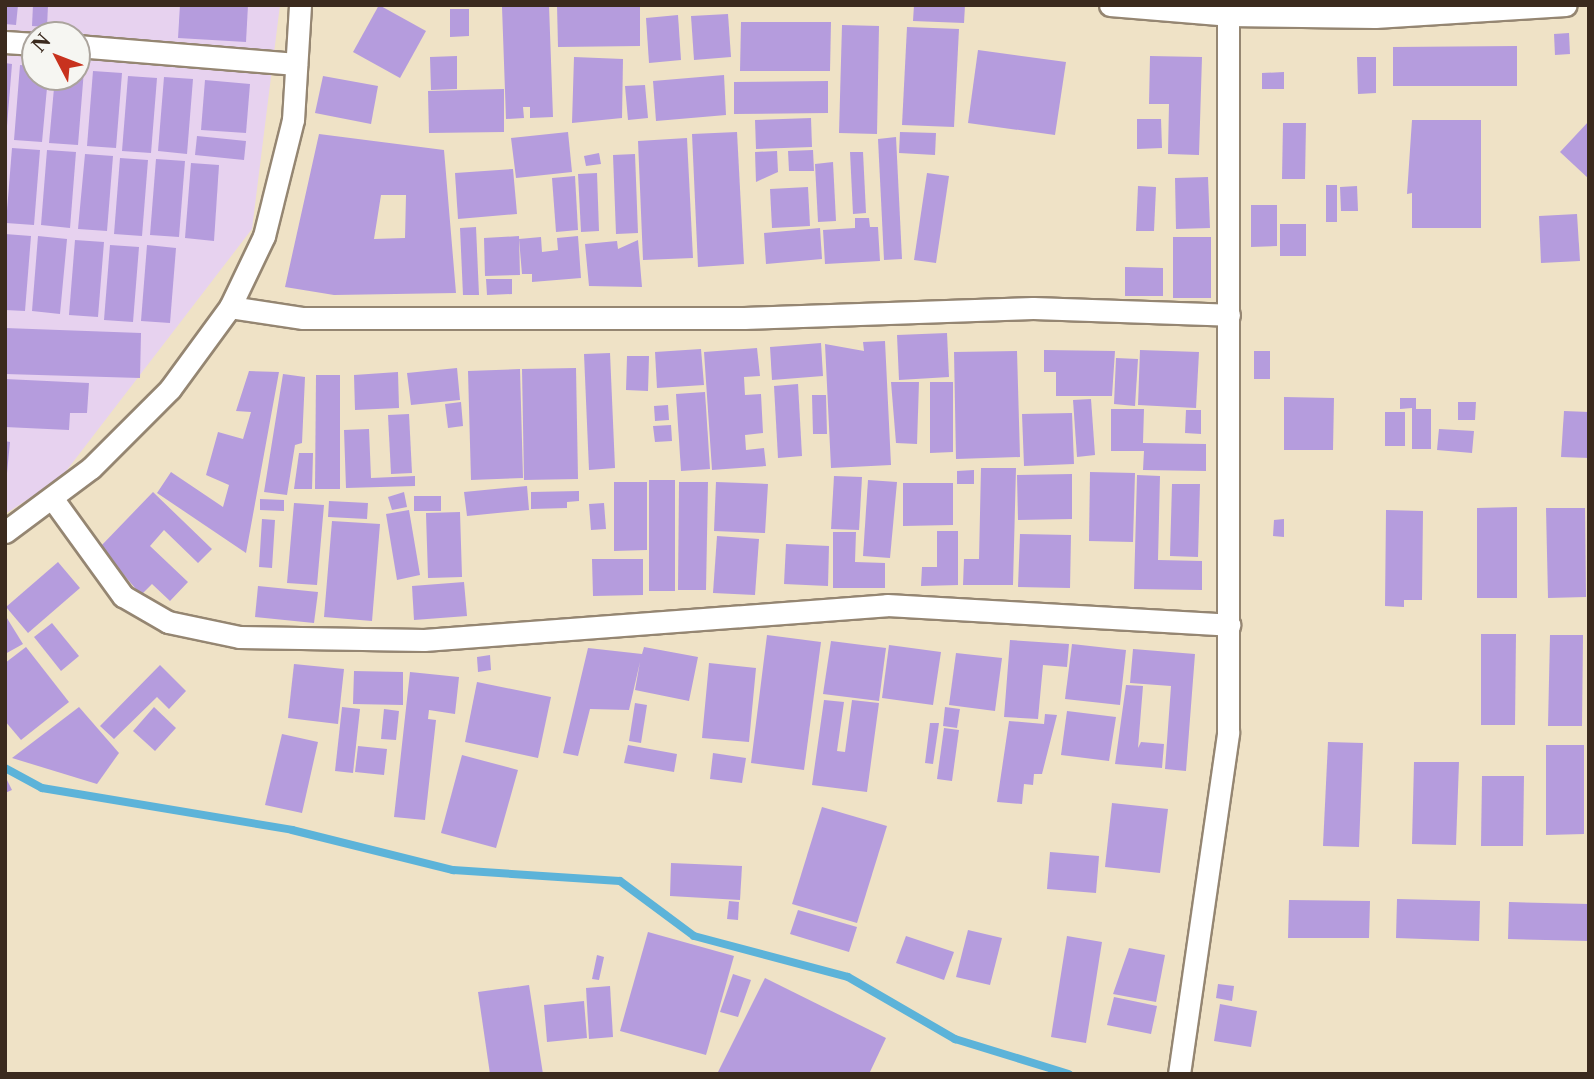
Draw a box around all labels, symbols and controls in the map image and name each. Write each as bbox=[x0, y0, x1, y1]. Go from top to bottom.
north arrow bbox=[21, 21, 91, 91]
text: N bbox=[27, 29, 56, 57]

